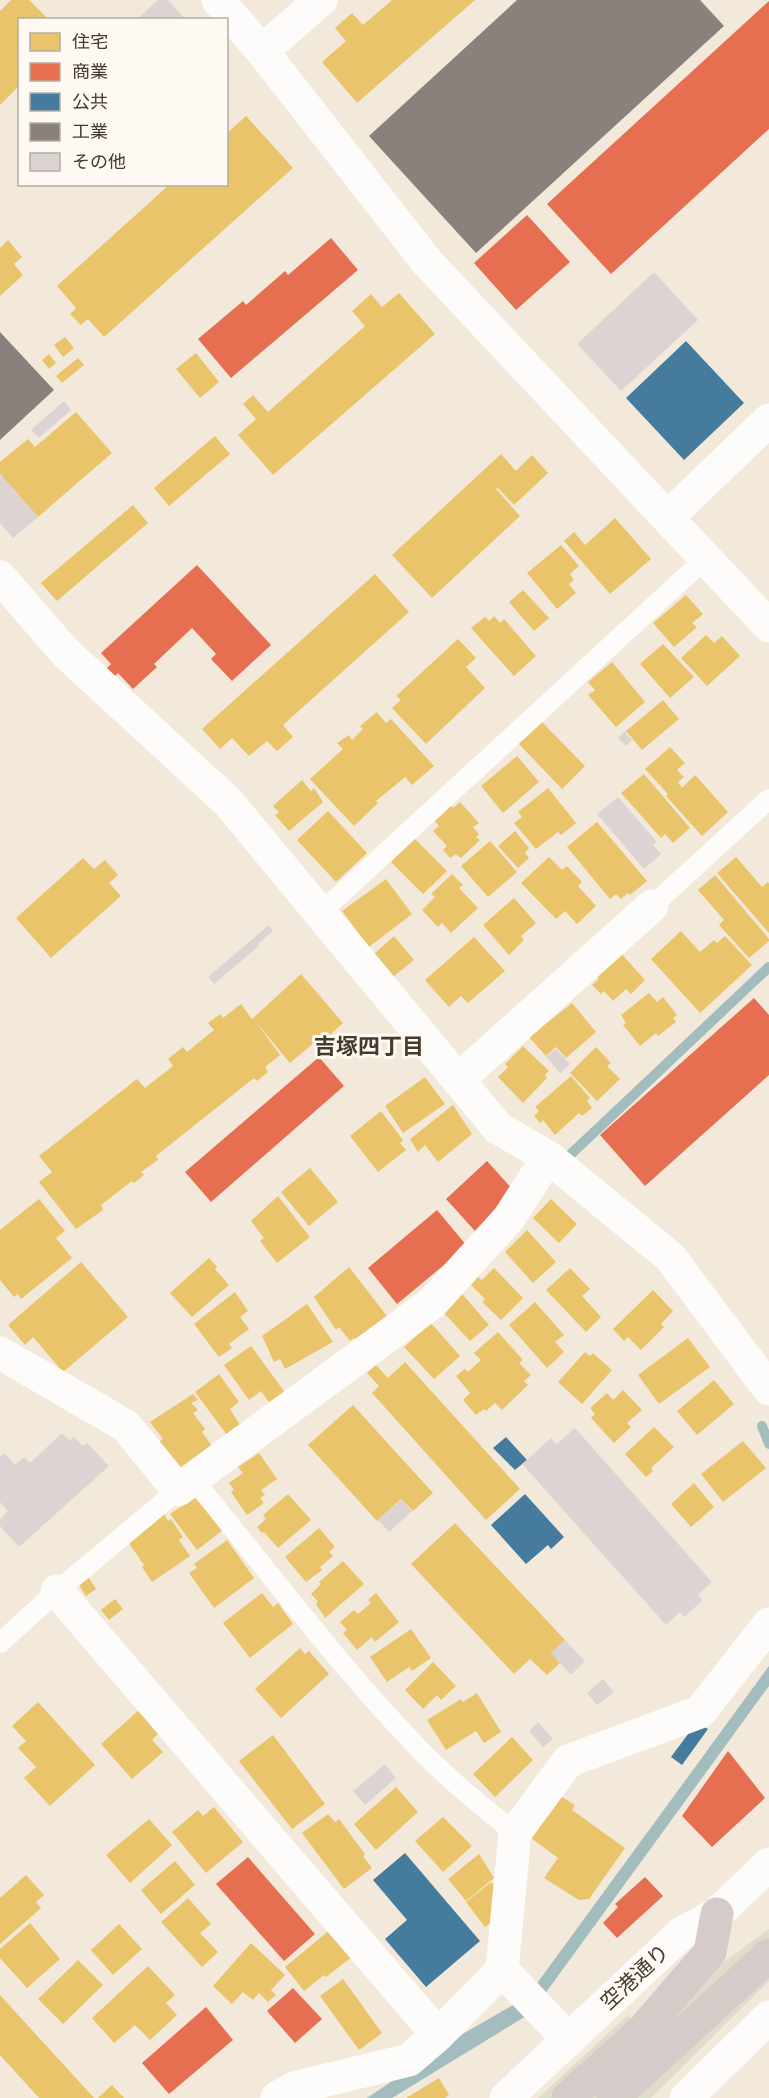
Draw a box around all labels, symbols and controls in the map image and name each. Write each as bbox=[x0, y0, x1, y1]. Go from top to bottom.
legend bbox=[18, 18, 228, 186]
text: 住宅 bbox=[72, 31, 108, 52]
text: 商業 bbox=[72, 61, 108, 82]
text: 公共 bbox=[72, 91, 108, 112]
text: 工業 bbox=[72, 121, 108, 142]
text: その他 bbox=[72, 151, 126, 172]
district label: 吉塚四丁目 bbox=[314, 1034, 424, 1059]
street label: 空港通り bbox=[596, 1940, 674, 2014]

